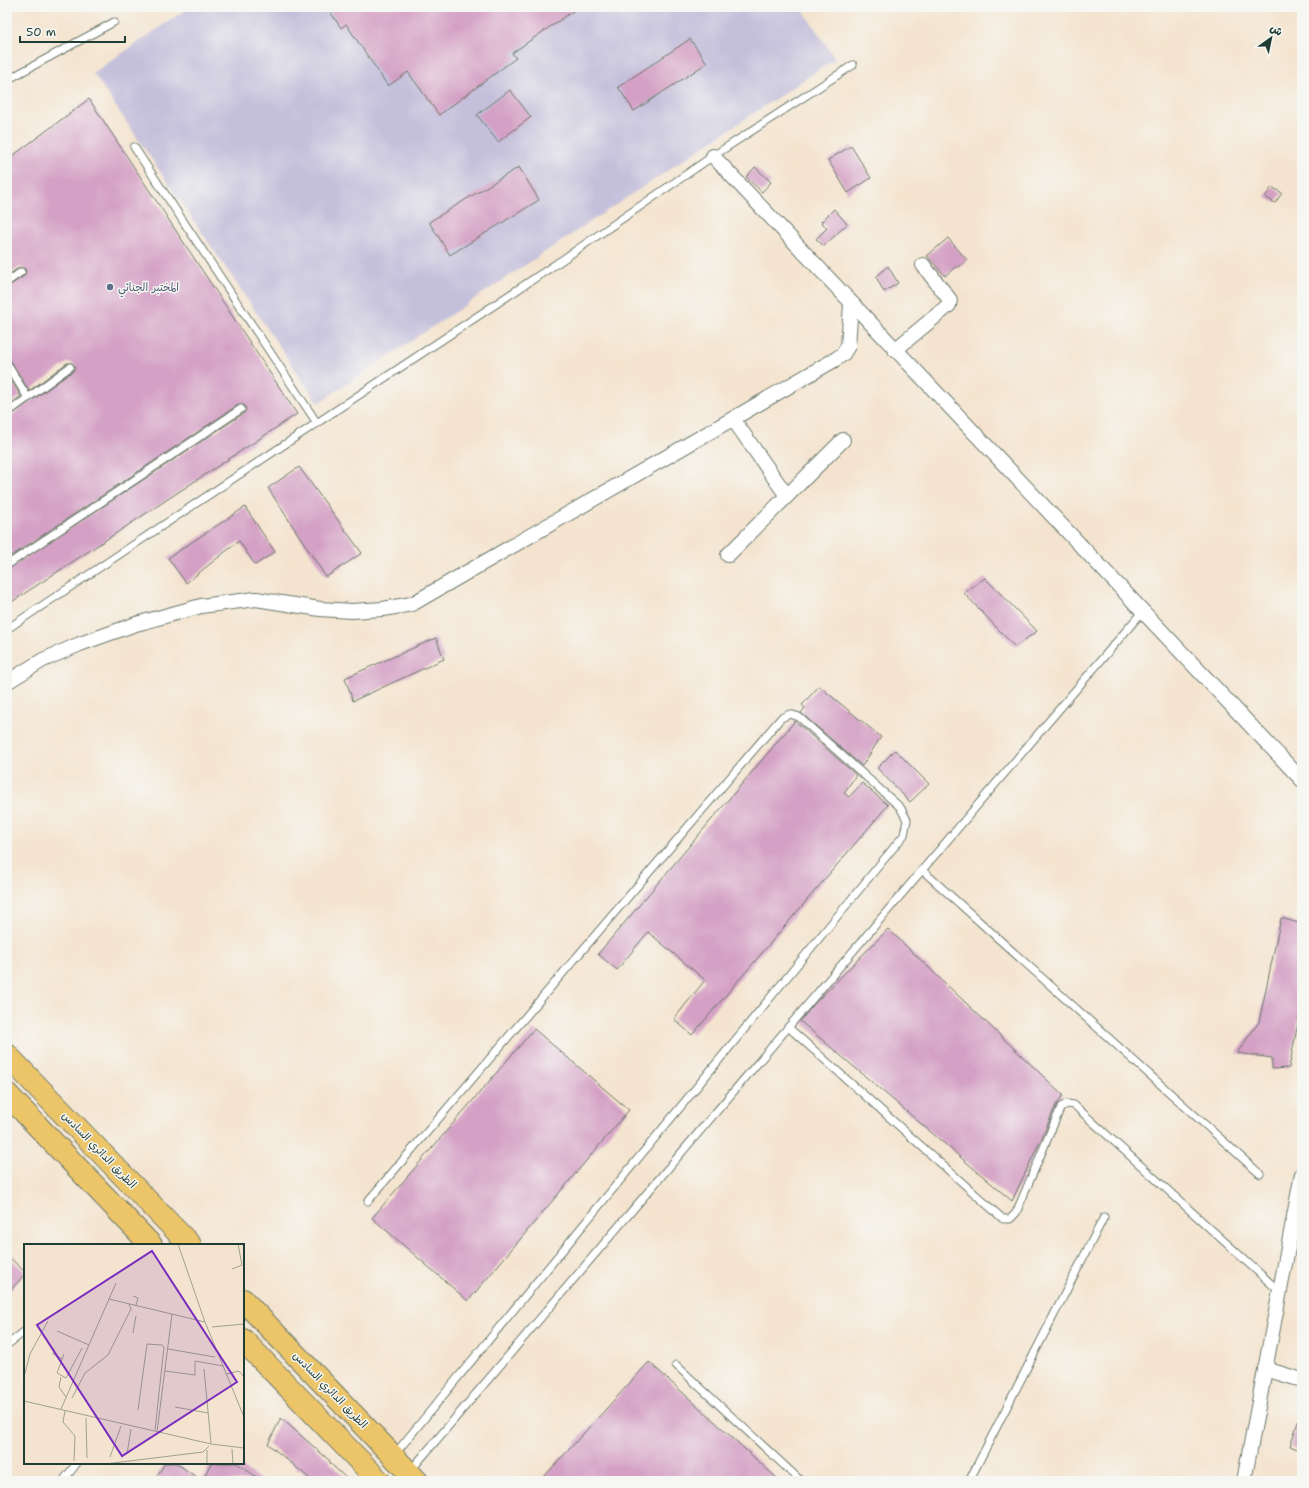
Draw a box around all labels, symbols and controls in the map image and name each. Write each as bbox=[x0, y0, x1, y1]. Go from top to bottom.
scale bar bbox=[20, 18, 125, 44]
north arrow bbox=[1251, 18, 1291, 58]
text: ش bbox=[1267, 20, 1285, 40]
text: 50 m bbox=[26, 24, 56, 40]
place label: المختبر الجنائي bbox=[118, 280, 179, 298]
marker: المختبر الجنائي bbox=[105, 282, 115, 292]
street label: الطريق الدائري السادس bbox=[58, 1108, 140, 1192]
inset map bbox=[24, 1244, 244, 1464]
street label: الطريق الدائري السادس bbox=[289, 1348, 371, 1432]

